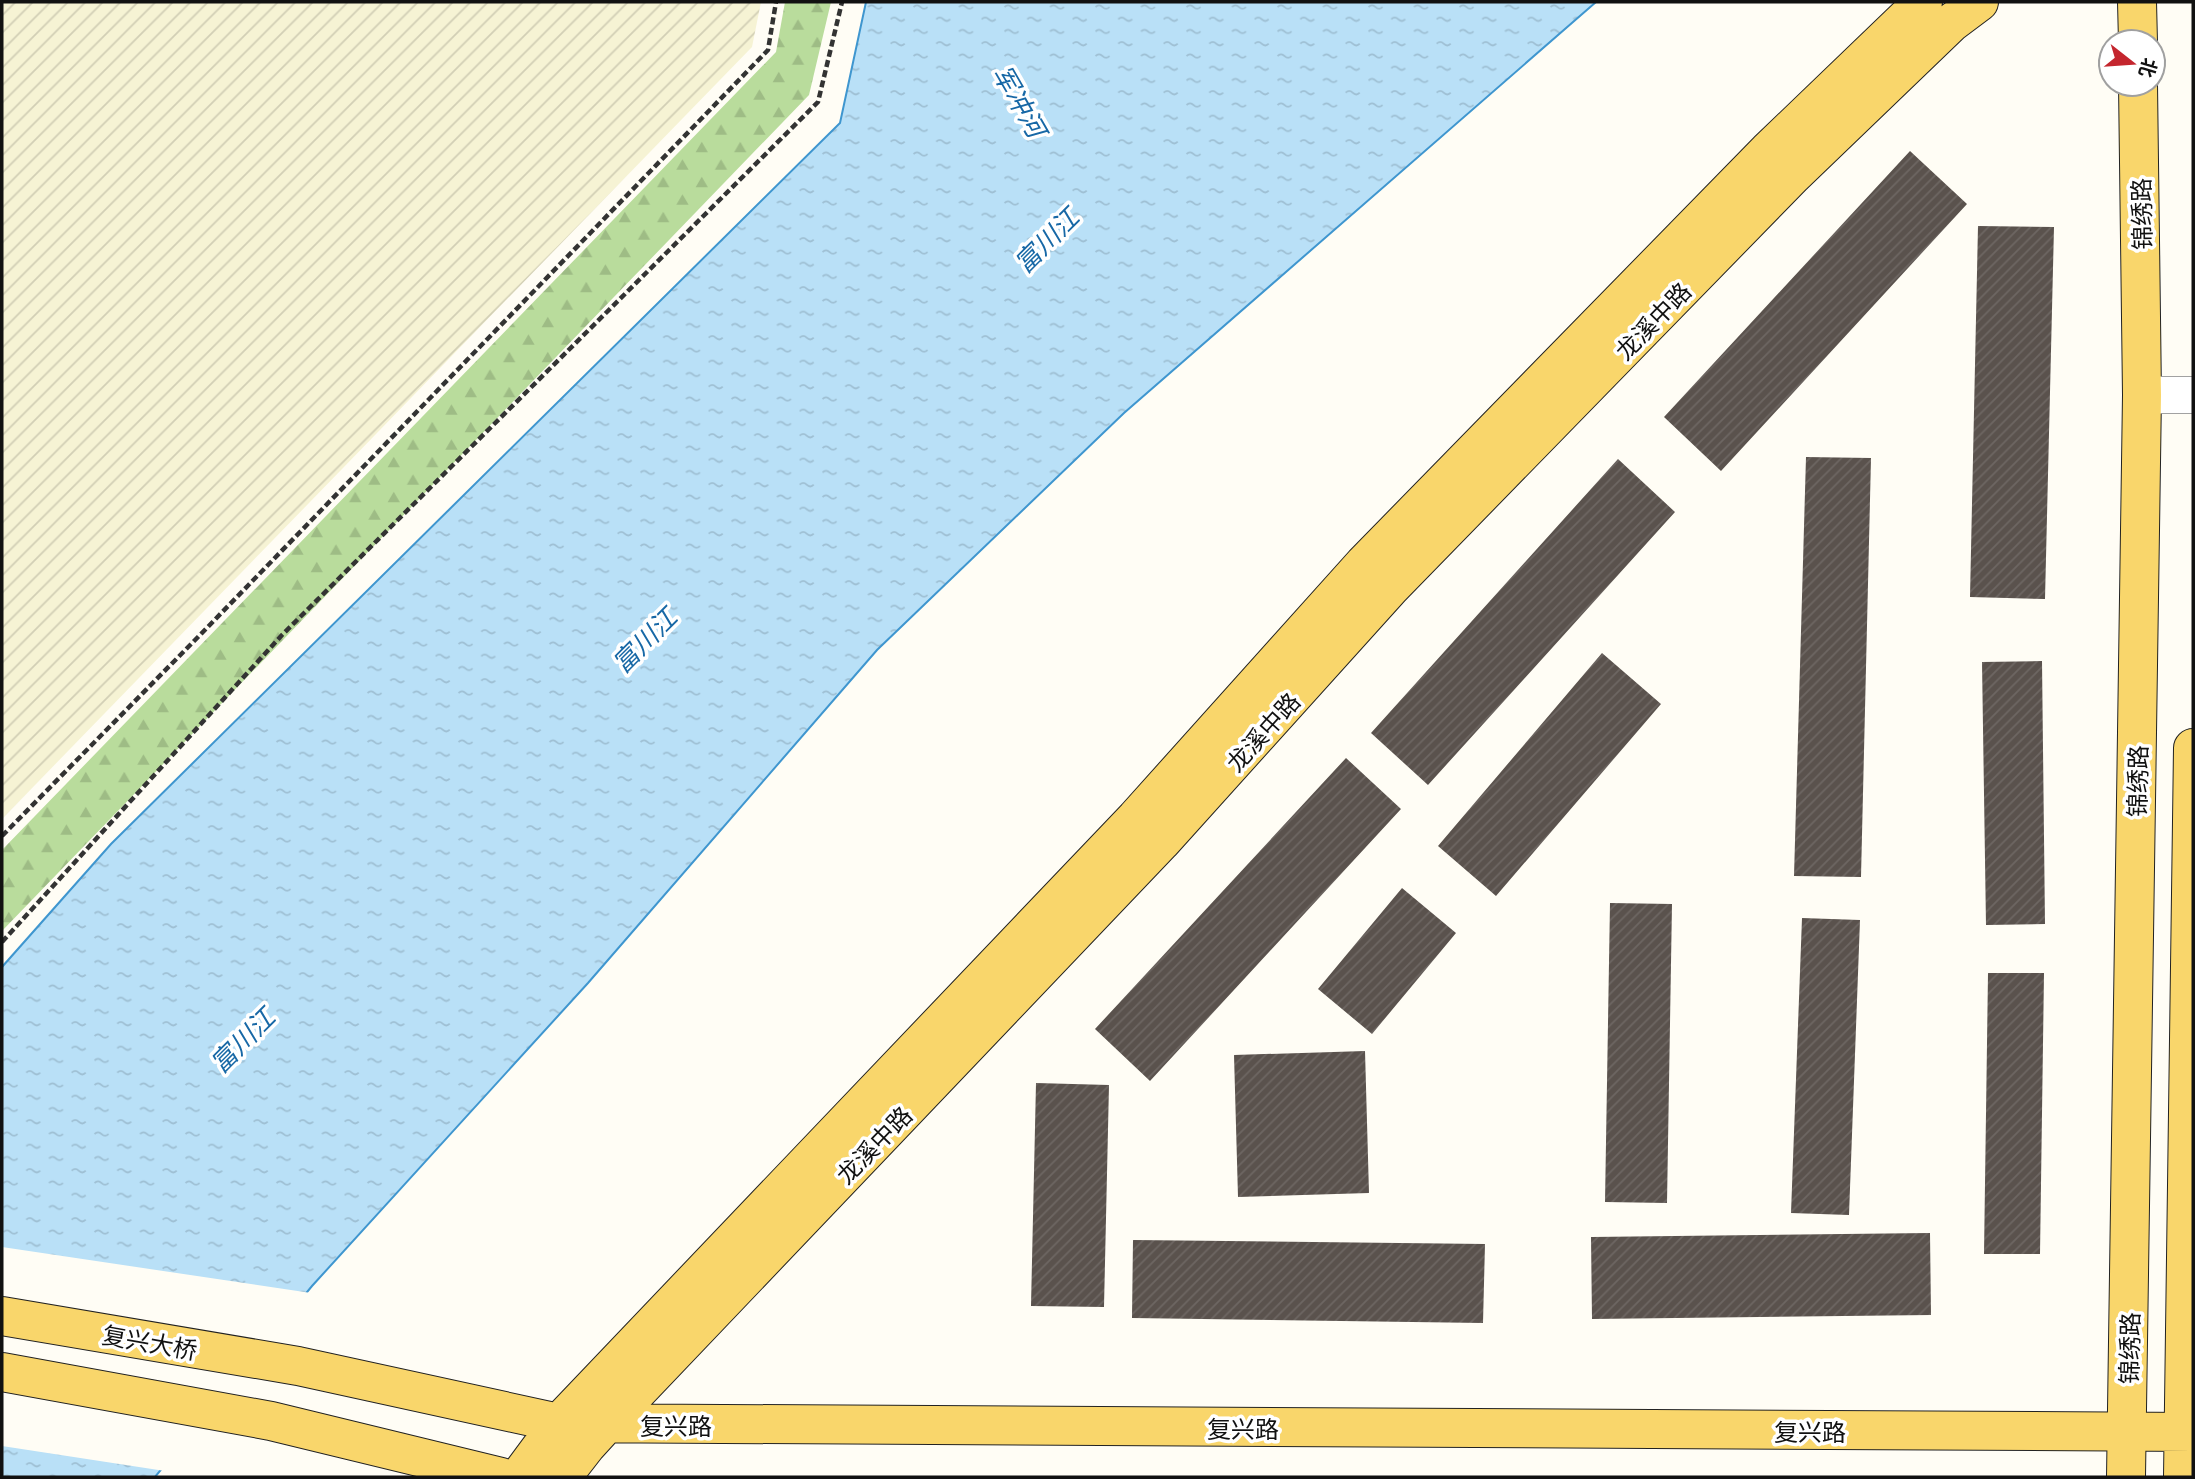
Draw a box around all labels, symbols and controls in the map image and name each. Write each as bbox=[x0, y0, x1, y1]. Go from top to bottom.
north arrow bbox=[2097, 28, 2167, 98]
text: 北 bbox=[2134, 55, 2165, 81]
water label: 军冲河 bbox=[985, 57, 1059, 147]
street label: 锦绣路 bbox=[2122, 178, 2158, 250]
water label: 富川江 bbox=[1004, 196, 1088, 280]
street label: 龙溪中路 bbox=[1606, 273, 1698, 367]
water label: 富川江 bbox=[602, 596, 686, 680]
street label: 龙溪中路 bbox=[1217, 684, 1307, 778]
street label: 锦绣路 bbox=[2118, 745, 2154, 817]
water label: 富川江 bbox=[200, 996, 284, 1080]
street label: 龙溪中路 bbox=[827, 1097, 919, 1191]
street label: 锦绣路 bbox=[2110, 1312, 2146, 1384]
street label: 复兴大桥 bbox=[100, 1315, 200, 1367]
street label: 复兴路 bbox=[640, 1407, 712, 1442]
street label: 复兴路 bbox=[1207, 1410, 1279, 1445]
street label: 复兴路 bbox=[1774, 1413, 1846, 1448]

